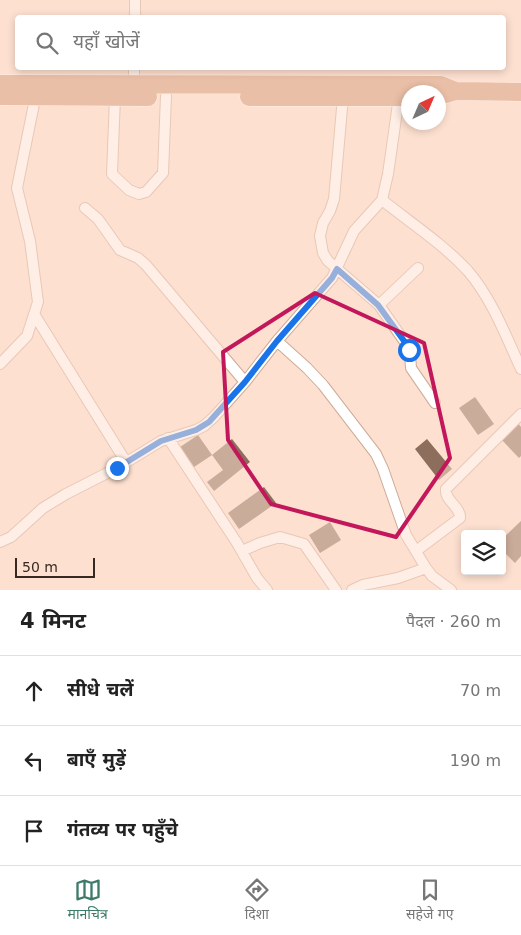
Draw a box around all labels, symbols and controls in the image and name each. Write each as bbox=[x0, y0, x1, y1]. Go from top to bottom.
search box bbox=[15, 15, 506, 70]
icon: search bbox=[33, 29, 61, 57]
text: यहाँ खोजें bbox=[73, 30, 140, 52]
north arrow bbox=[401, 85, 446, 130]
route start bbox=[398, 339, 421, 362]
route end bbox=[106, 457, 129, 480]
map controls bbox=[461, 530, 506, 575]
button: layers bbox=[461, 530, 506, 575]
scale bar bbox=[15, 555, 95, 578]
text: 50 m bbox=[22, 559, 58, 575]
text: 4 मिनट bbox=[20, 609, 86, 633]
text: पैदल · 260 m bbox=[406, 612, 501, 631]
icon: ahead bbox=[20, 677, 48, 705]
text: सीधे चलें bbox=[67, 678, 134, 700]
text: 70 m bbox=[460, 681, 501, 700]
icon: left bbox=[20, 747, 48, 775]
text: बाएँ मुड़ें bbox=[67, 748, 126, 770]
text: 190 m bbox=[450, 751, 501, 770]
icon: arrive bbox=[20, 817, 48, 845]
text: गंतव्य पर पहुँचे bbox=[67, 818, 178, 840]
tab: मानचित्र bbox=[68, 876, 108, 925]
tab: दिशा bbox=[243, 876, 271, 925]
tab: सहेजे गए bbox=[406, 876, 453, 925]

